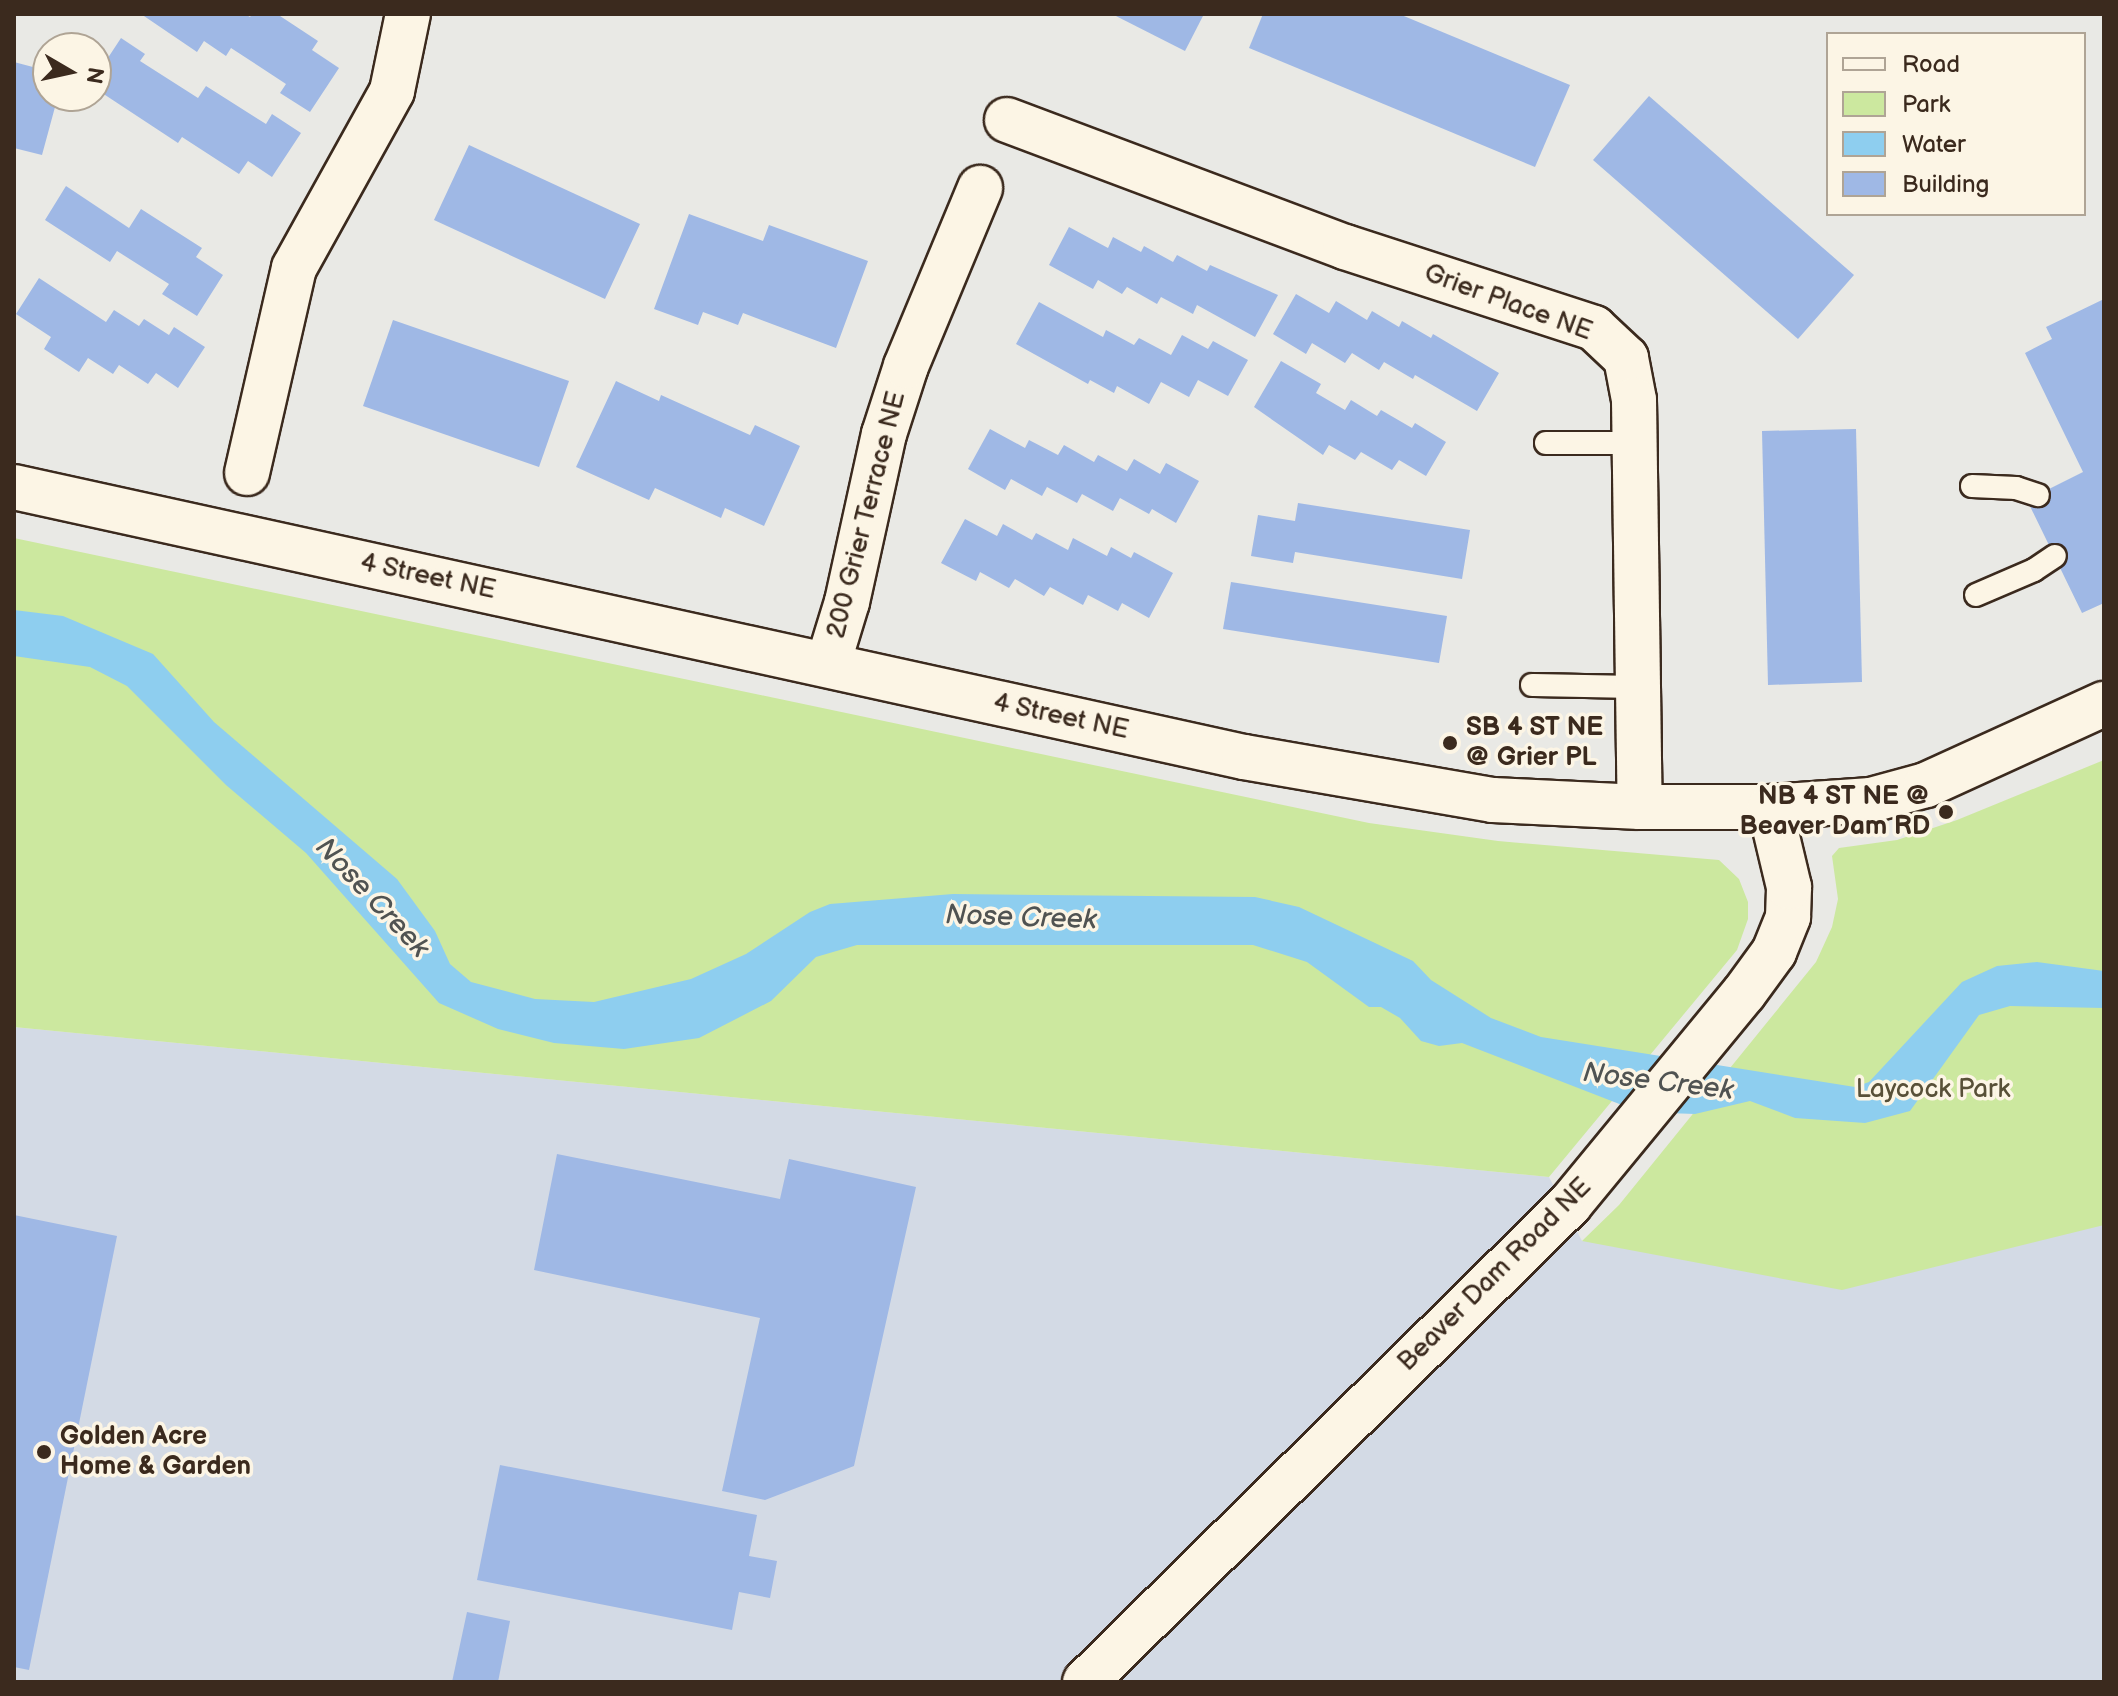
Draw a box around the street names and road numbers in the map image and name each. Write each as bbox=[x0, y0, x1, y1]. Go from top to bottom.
street label: Grier Place NE bbox=[1420, 258, 1596, 348]
street label: 200 Grier Terrace NE bbox=[821, 388, 913, 642]
street label: 4 Street NE bbox=[357, 547, 499, 607]
street label: 4 Street NE bbox=[990, 687, 1132, 747]
street label: Beaver Dam Road NE bbox=[1392, 1172, 1598, 1378]

